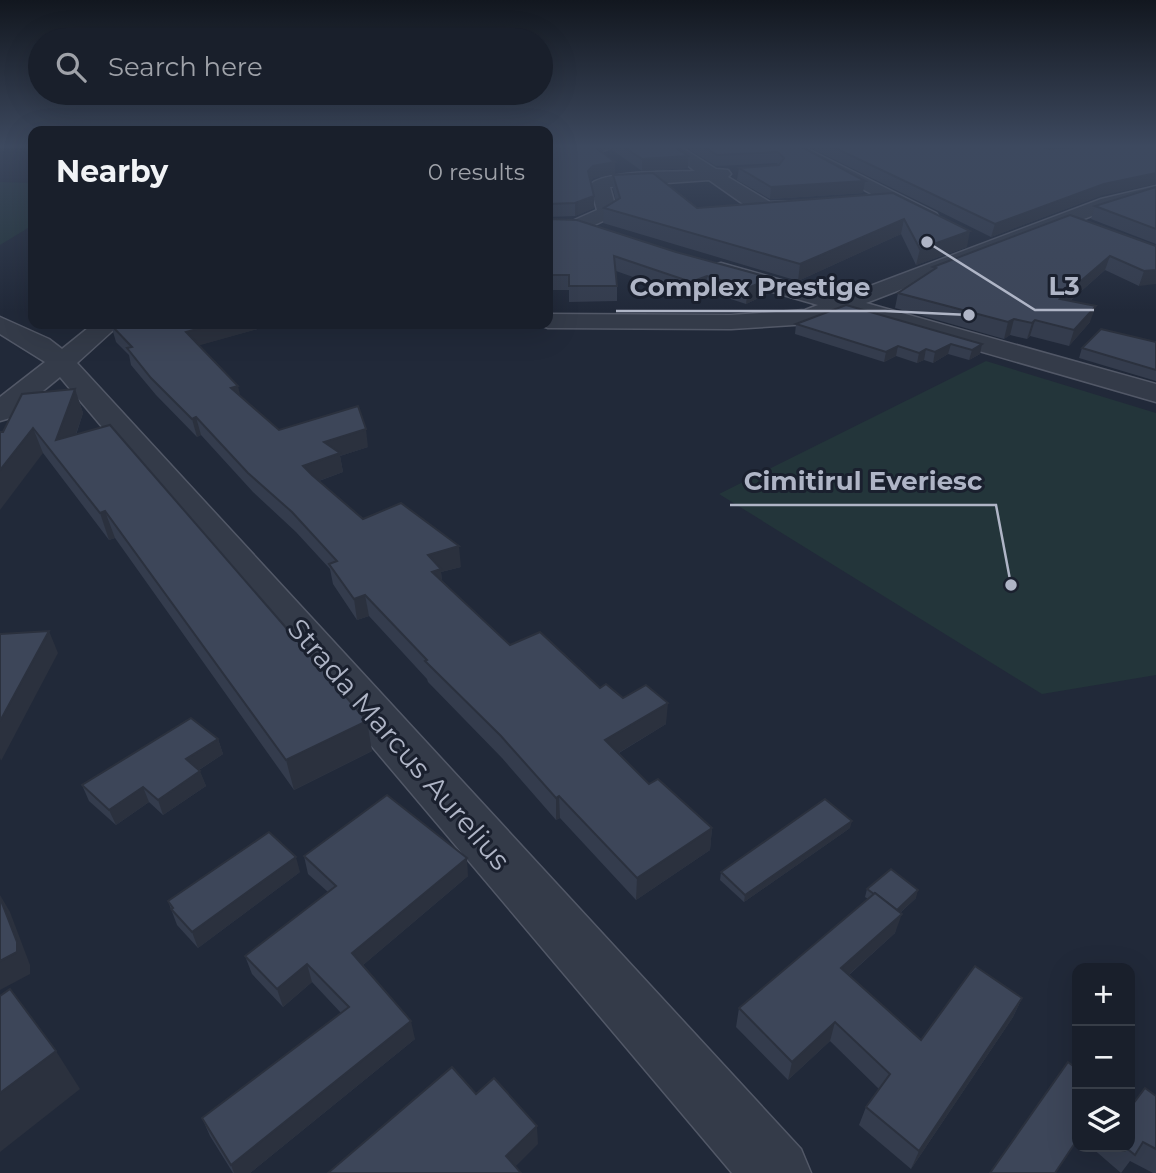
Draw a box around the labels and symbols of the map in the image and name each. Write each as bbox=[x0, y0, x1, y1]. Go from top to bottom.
callout: L3 bbox=[1035, 263, 1094, 310]
callout: Complex Prestige bbox=[616, 264, 885, 311]
text: L3 bbox=[1048, 270, 1080, 302]
text: Complex Prestige bbox=[630, 271, 870, 303]
callout: Cimitirul Everiesc bbox=[730, 458, 996, 505]
text: Cimitirul Everiesc bbox=[744, 465, 982, 497]
street label: Strada Marcus Aurelius bbox=[281, 611, 517, 877]

